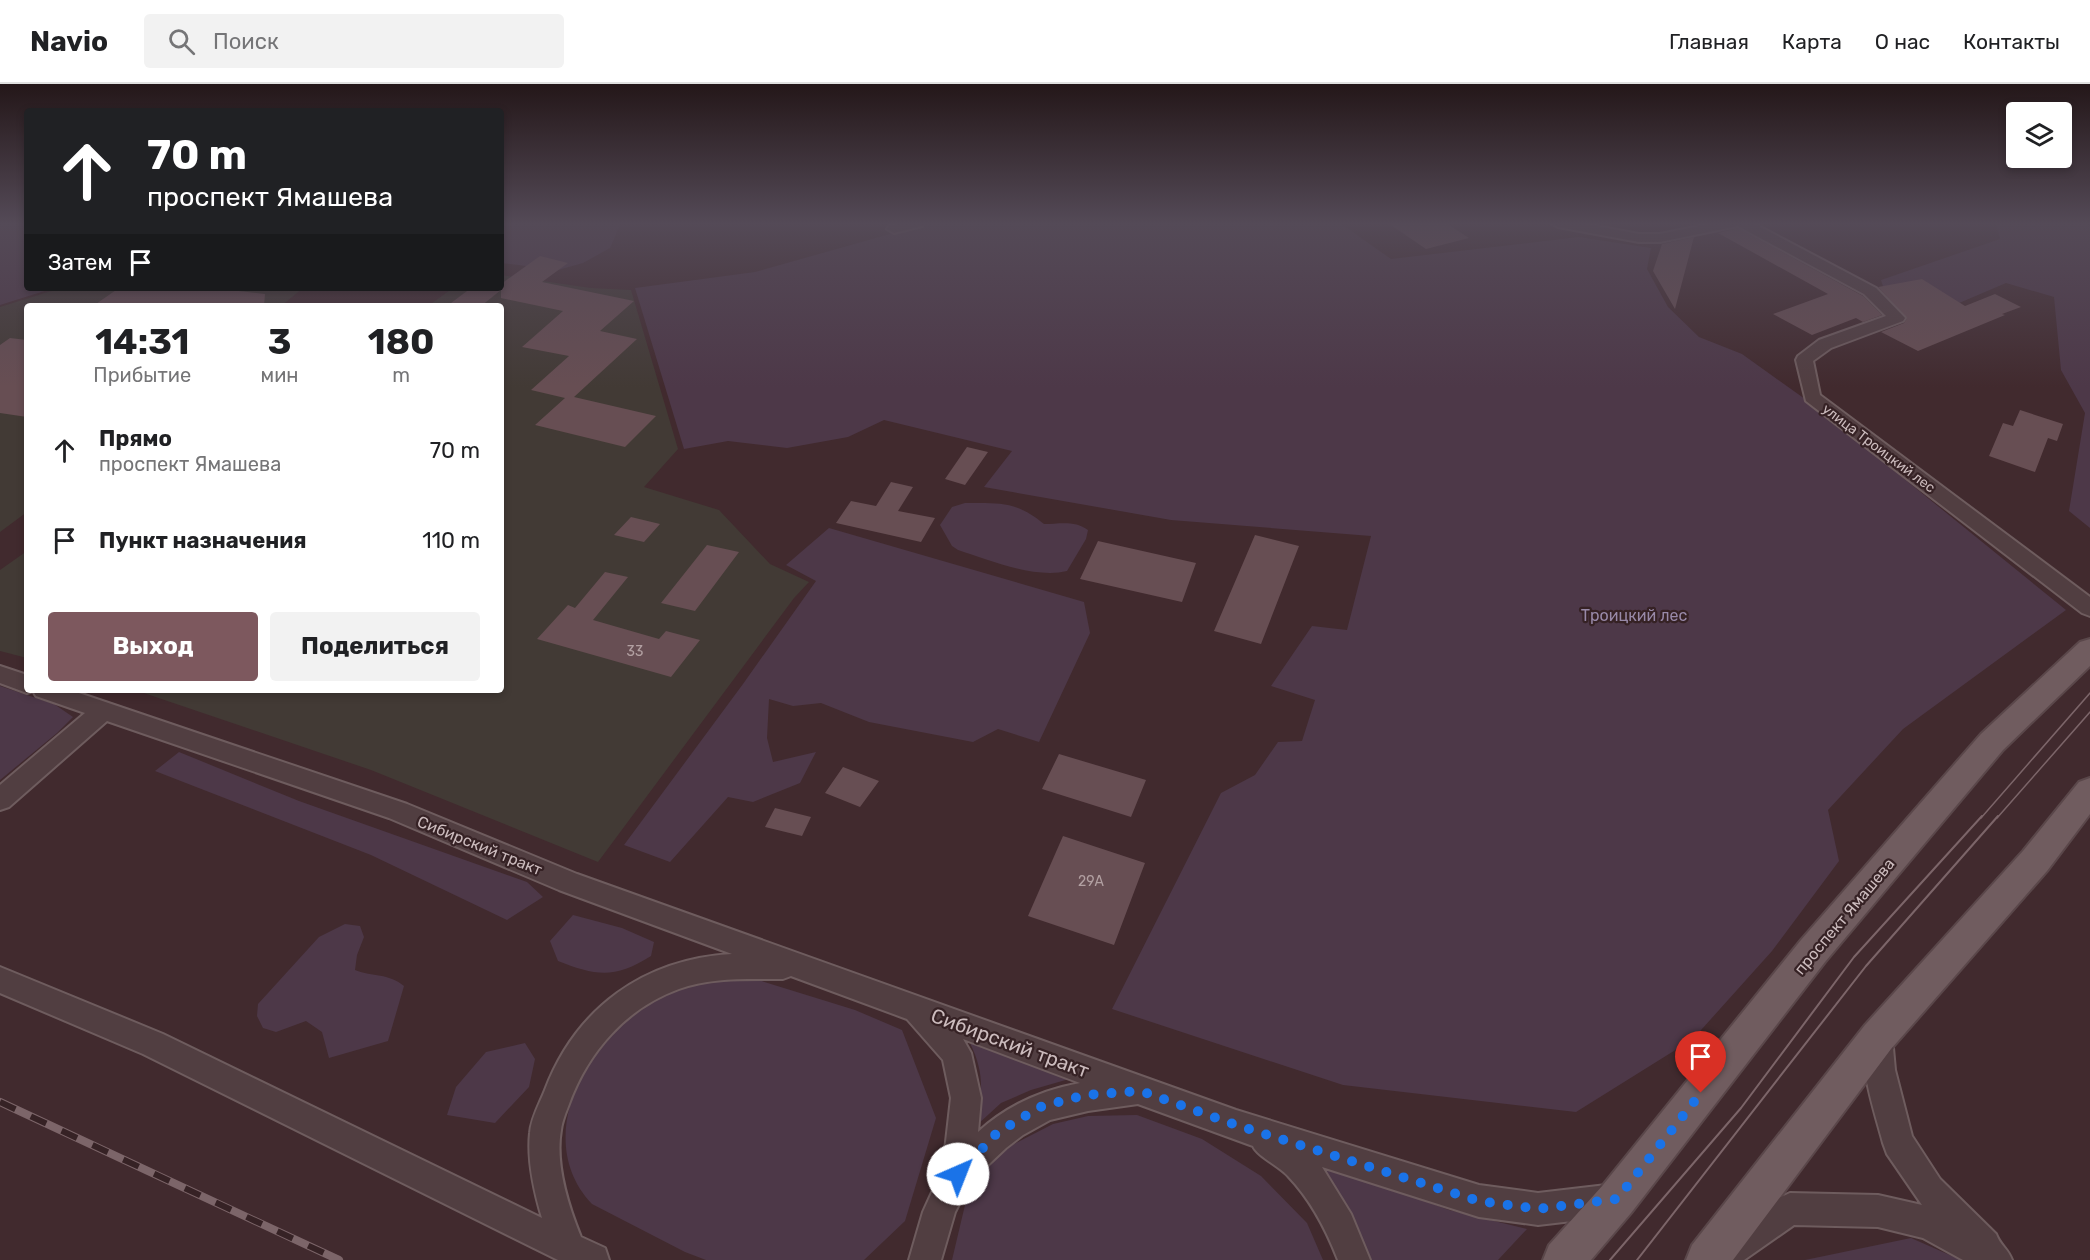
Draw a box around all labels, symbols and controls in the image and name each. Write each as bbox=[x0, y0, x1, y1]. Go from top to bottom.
search box bbox=[144, 14, 564, 68]
text: Navio bbox=[30, 25, 108, 58]
icon: search bbox=[165, 25, 198, 58]
text: Поиск bbox=[213, 28, 279, 55]
text: Главная bbox=[1669, 29, 1749, 54]
text: Карта bbox=[1782, 29, 1842, 54]
text: О нас bbox=[1875, 29, 1930, 54]
text: Контакты bbox=[1963, 29, 2060, 54]
map controls bbox=[2006, 102, 2072, 168]
button: layers bbox=[2006, 102, 2072, 168]
text: 70 m bbox=[147, 130, 247, 180]
icon: ahead bbox=[48, 132, 126, 210]
text: проспект Ямашева bbox=[147, 181, 393, 213]
icon: arrive bbox=[124, 246, 157, 279]
text: Затем bbox=[48, 249, 112, 276]
text: 14:31 bbox=[95, 320, 189, 363]
text: 3 bbox=[268, 320, 291, 363]
text: 180 bbox=[368, 320, 435, 363]
text: Прибытие bbox=[93, 363, 191, 387]
text: мин bbox=[261, 363, 299, 387]
text: m bbox=[392, 363, 410, 387]
street label: улица Троицкий лес bbox=[1819, 400, 1939, 497]
text: Прямо bbox=[99, 425, 172, 452]
icon: ahead bbox=[48, 434, 81, 467]
text: 70 m bbox=[430, 437, 480, 464]
text: проспект Ямашева bbox=[99, 452, 281, 476]
icon: arrive bbox=[48, 524, 81, 557]
text: Пункт назначения bbox=[99, 527, 307, 554]
text: 110 m bbox=[422, 527, 480, 554]
park label: Троицкий лес bbox=[1581, 606, 1687, 625]
button: Выход bbox=[48, 612, 258, 681]
button: Поделиться bbox=[270, 612, 480, 681]
house number: 33 bbox=[627, 643, 643, 660]
street label: Сибирский тракт bbox=[415, 812, 545, 879]
street label: проспект Ямашева bbox=[1790, 854, 1899, 978]
house number: 29А bbox=[1078, 873, 1105, 890]
street label: Сибирский тракт bbox=[928, 1003, 1092, 1083]
pin bbox=[1675, 1031, 1726, 1093]
icon: arrive bbox=[1684, 1040, 1717, 1073]
position arrow bbox=[926, 1142, 990, 1206]

